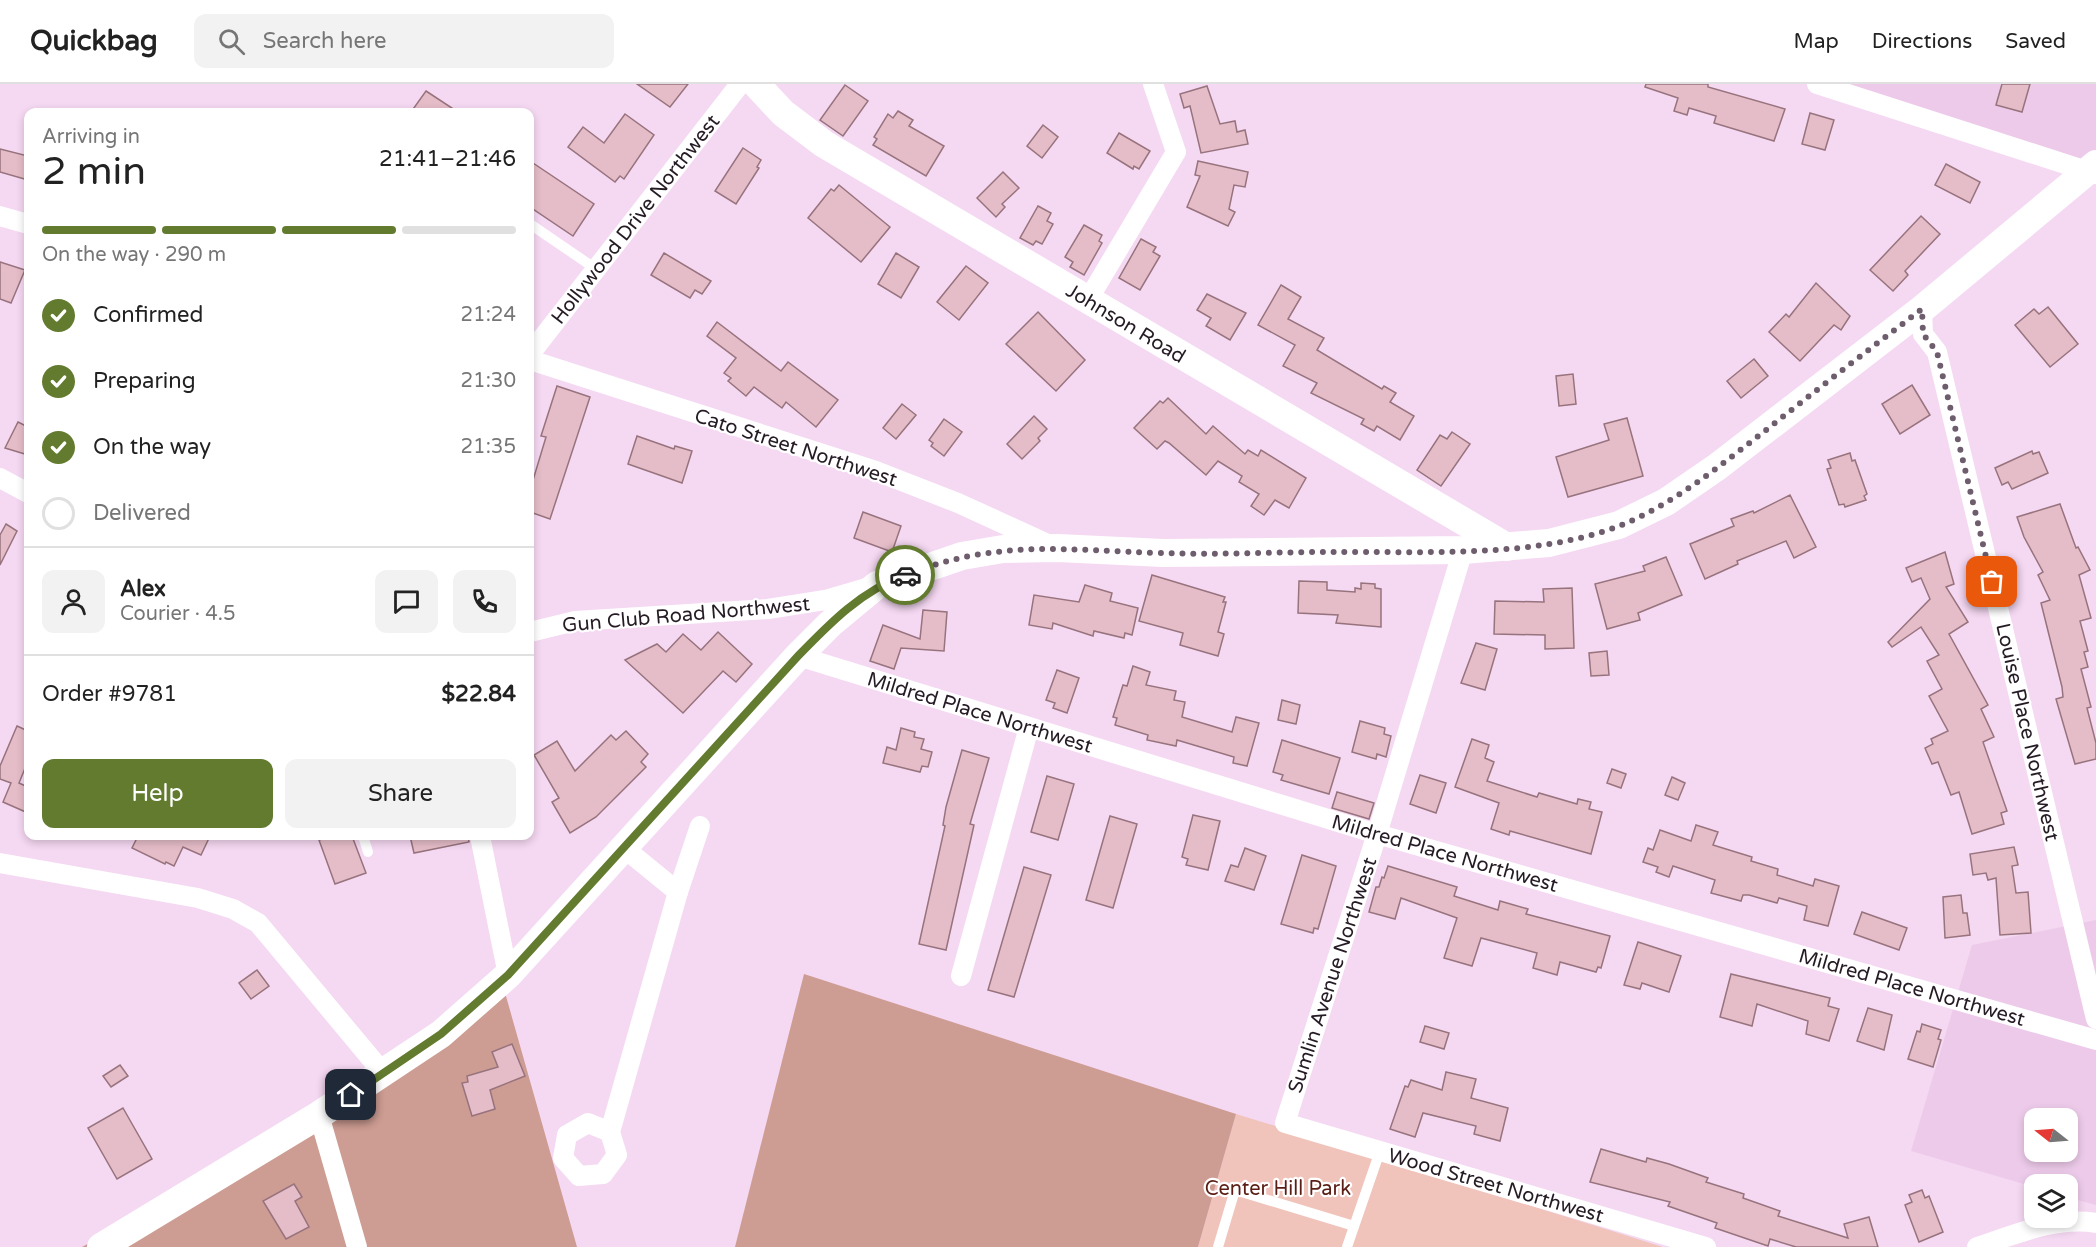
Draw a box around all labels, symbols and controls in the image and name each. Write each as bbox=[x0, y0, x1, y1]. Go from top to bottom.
search box bbox=[194, 14, 614, 68]
text: Quickbag bbox=[30, 24, 158, 58]
icon: search bbox=[215, 25, 248, 58]
text: Search here bbox=[263, 28, 387, 54]
text: Map bbox=[1793, 29, 1839, 54]
text: Directions bbox=[1872, 29, 1972, 54]
text: Saved bbox=[2005, 29, 2066, 54]
street label: Hollywood Drive Northwest bbox=[546, 110, 725, 329]
text: Arriving in bbox=[42, 125, 140, 149]
text: 21:41–21:46 bbox=[379, 146, 516, 172]
text: 2 min bbox=[42, 148, 146, 195]
text: On the way · 290 m bbox=[42, 243, 226, 267]
street label: Johnson Road bbox=[1061, 279, 1190, 369]
icon: check bbox=[42, 299, 75, 332]
text: Confirmed bbox=[93, 302, 203, 328]
text: 21:24 bbox=[461, 303, 516, 327]
icon: check bbox=[42, 365, 75, 398]
text: Preparing bbox=[93, 368, 196, 394]
text: 21:30 bbox=[461, 369, 516, 393]
street label: Cato Street Northwest bbox=[691, 404, 900, 492]
icon: check bbox=[42, 431, 75, 464]
text: On the way bbox=[93, 434, 211, 460]
text: 21:35 bbox=[461, 435, 516, 459]
text: Delivered bbox=[93, 500, 191, 526]
courier bbox=[875, 545, 935, 605]
pin bbox=[1966, 556, 2017, 607]
icon: car bbox=[889, 559, 922, 592]
icon: bag bbox=[1975, 565, 2008, 598]
button: person bbox=[42, 570, 105, 633]
button: chat bbox=[375, 570, 438, 633]
button: phone bbox=[453, 570, 516, 633]
text: Alex bbox=[120, 576, 166, 602]
street label: Gun Club Road Northwest bbox=[561, 592, 811, 638]
text: Courier · 4.5 bbox=[120, 602, 235, 626]
street label: Louise Place Northwest bbox=[1990, 621, 2064, 844]
street label: Mildred Place Northwest bbox=[864, 667, 1096, 759]
text: Order #9781 bbox=[42, 681, 177, 707]
text: $22.84 bbox=[442, 681, 516, 707]
button: Help bbox=[42, 759, 273, 828]
button: Share bbox=[285, 759, 516, 828]
street label: Mildred Place Northwest bbox=[1329, 810, 1561, 898]
street label: Sumlin Avenue Northwest bbox=[1283, 854, 1383, 1096]
street label: Mildred Place Northwest bbox=[1796, 944, 2028, 1032]
pin bbox=[325, 1069, 376, 1120]
icon: home bbox=[334, 1078, 367, 1111]
north arrow bbox=[2024, 1108, 2078, 1162]
map controls bbox=[2024, 1108, 2078, 1228]
street label: Wood Street Northwest bbox=[1385, 1144, 1607, 1228]
button: layers bbox=[2024, 1174, 2078, 1228]
park label: Center Hill Park bbox=[1205, 1177, 1351, 1201]

